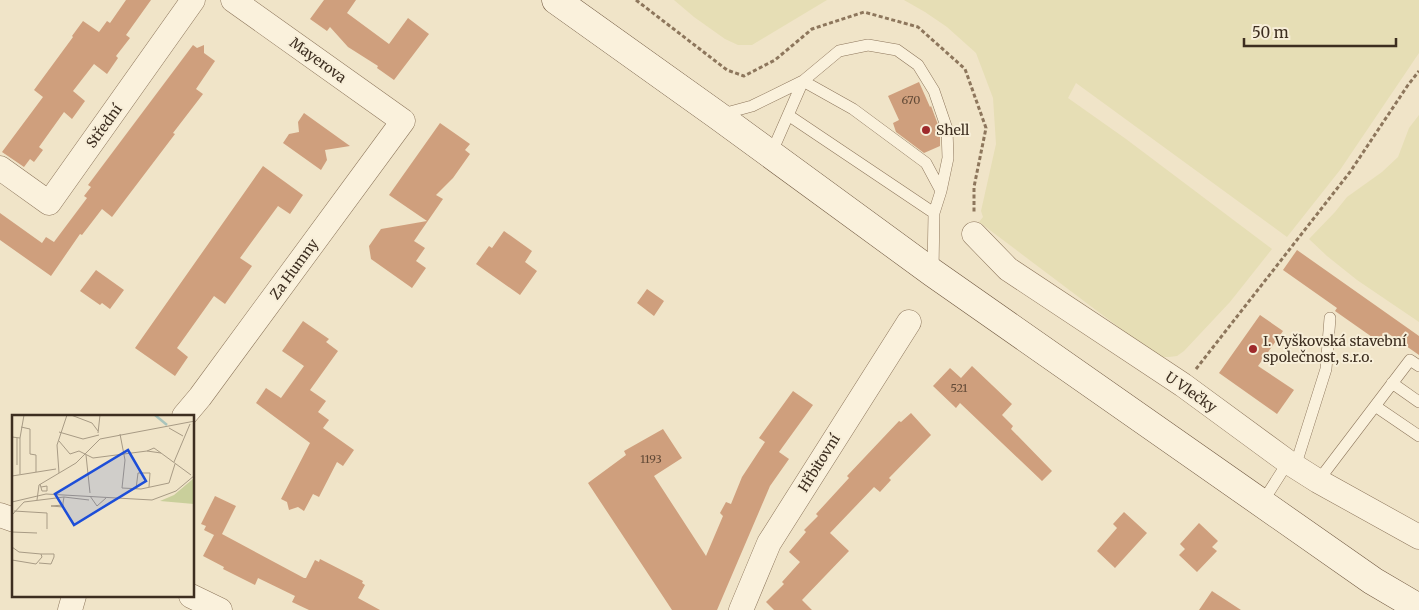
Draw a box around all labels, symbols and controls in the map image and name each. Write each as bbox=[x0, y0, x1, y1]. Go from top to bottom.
scale bar bbox=[1244, 15, 1396, 47]
text: 50 m bbox=[1252, 23, 1289, 42]
street label: Mayerova bbox=[286, 33, 350, 87]
house number: 670 bbox=[902, 93, 920, 107]
street label: Střední bbox=[82, 100, 126, 151]
place label: Shell bbox=[936, 121, 970, 139]
marker: Shell bbox=[920, 124, 932, 136]
street label: Za Humny bbox=[266, 234, 323, 303]
place label: I. Vyškovská stavební společnost, s.r.o. bbox=[1263, 332, 1407, 366]
marker: I. Vyškovská stavební společnost, s.r.o. bbox=[1247, 343, 1259, 355]
street label: U Vlečky bbox=[1162, 368, 1221, 417]
house number: 521 bbox=[950, 381, 968, 395]
inset map bbox=[12, 415, 195, 598]
street label: Hřbitovní bbox=[794, 430, 844, 495]
house number: 1193 bbox=[640, 452, 662, 466]

